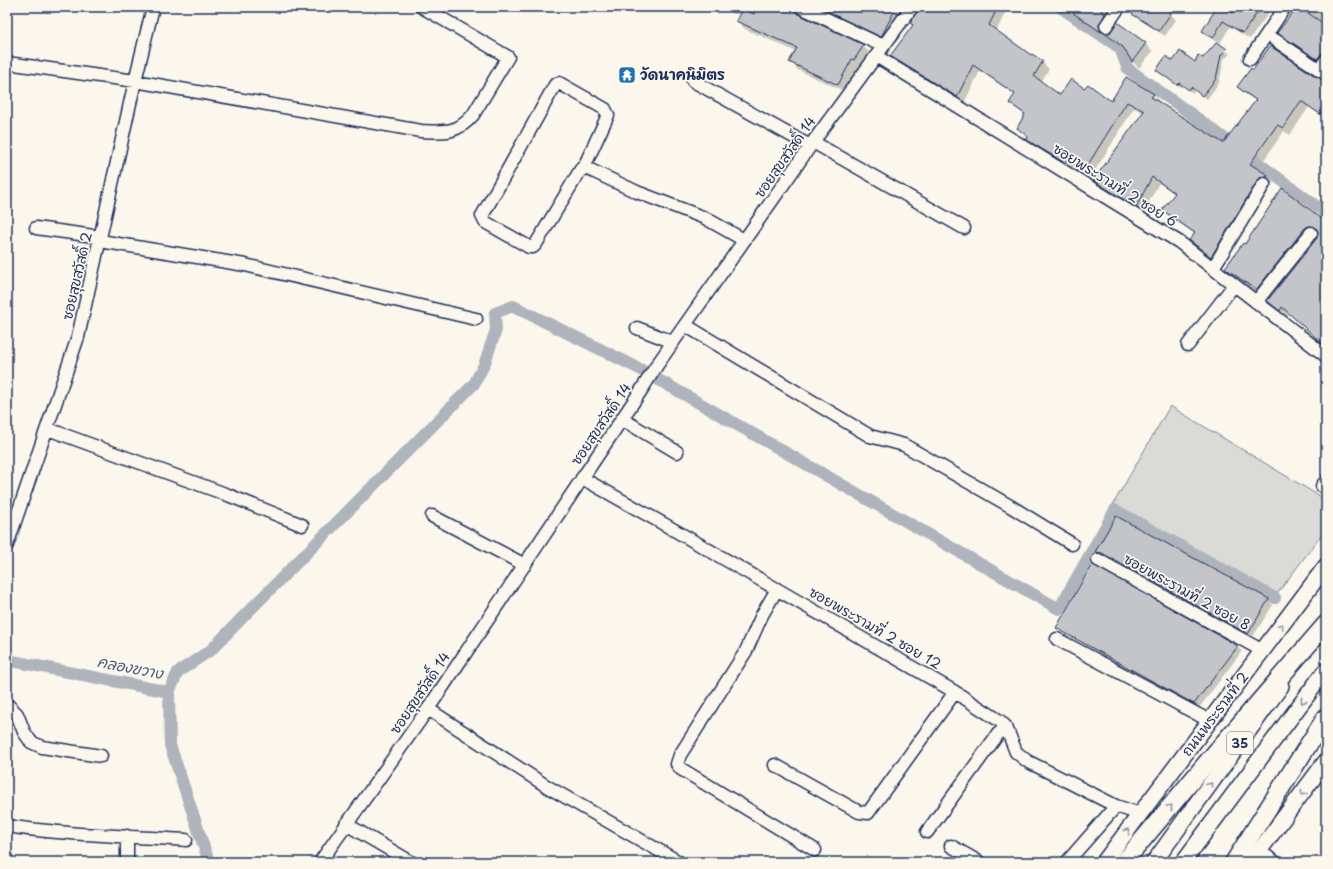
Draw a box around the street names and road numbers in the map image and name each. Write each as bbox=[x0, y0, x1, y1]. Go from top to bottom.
street label: ซอยสุขสวัสดิ์ 14 bbox=[748, 111, 821, 202]
street label: ซอยพระรามที่ 2 ซอย 6 bbox=[1049, 136, 1183, 232]
street label: ซอยสุขสวัสดิ์ 2 bbox=[56, 230, 97, 322]
street label: ซอยสุขสวัสดิ์ 14 bbox=[565, 378, 636, 469]
street label: ซอยพระรามที่ 2 ซอย 8 bbox=[1120, 546, 1255, 635]
street label: ซอยพระรามที่ 2 ซอย 12 bbox=[805, 579, 946, 674]
street label: ซอยสุขสวัสดิ์ 14 bbox=[384, 647, 455, 738]
street label: ถนนพระรามที่ 2 bbox=[1174, 666, 1253, 760]
road number: 35 bbox=[1227, 732, 1253, 754]

